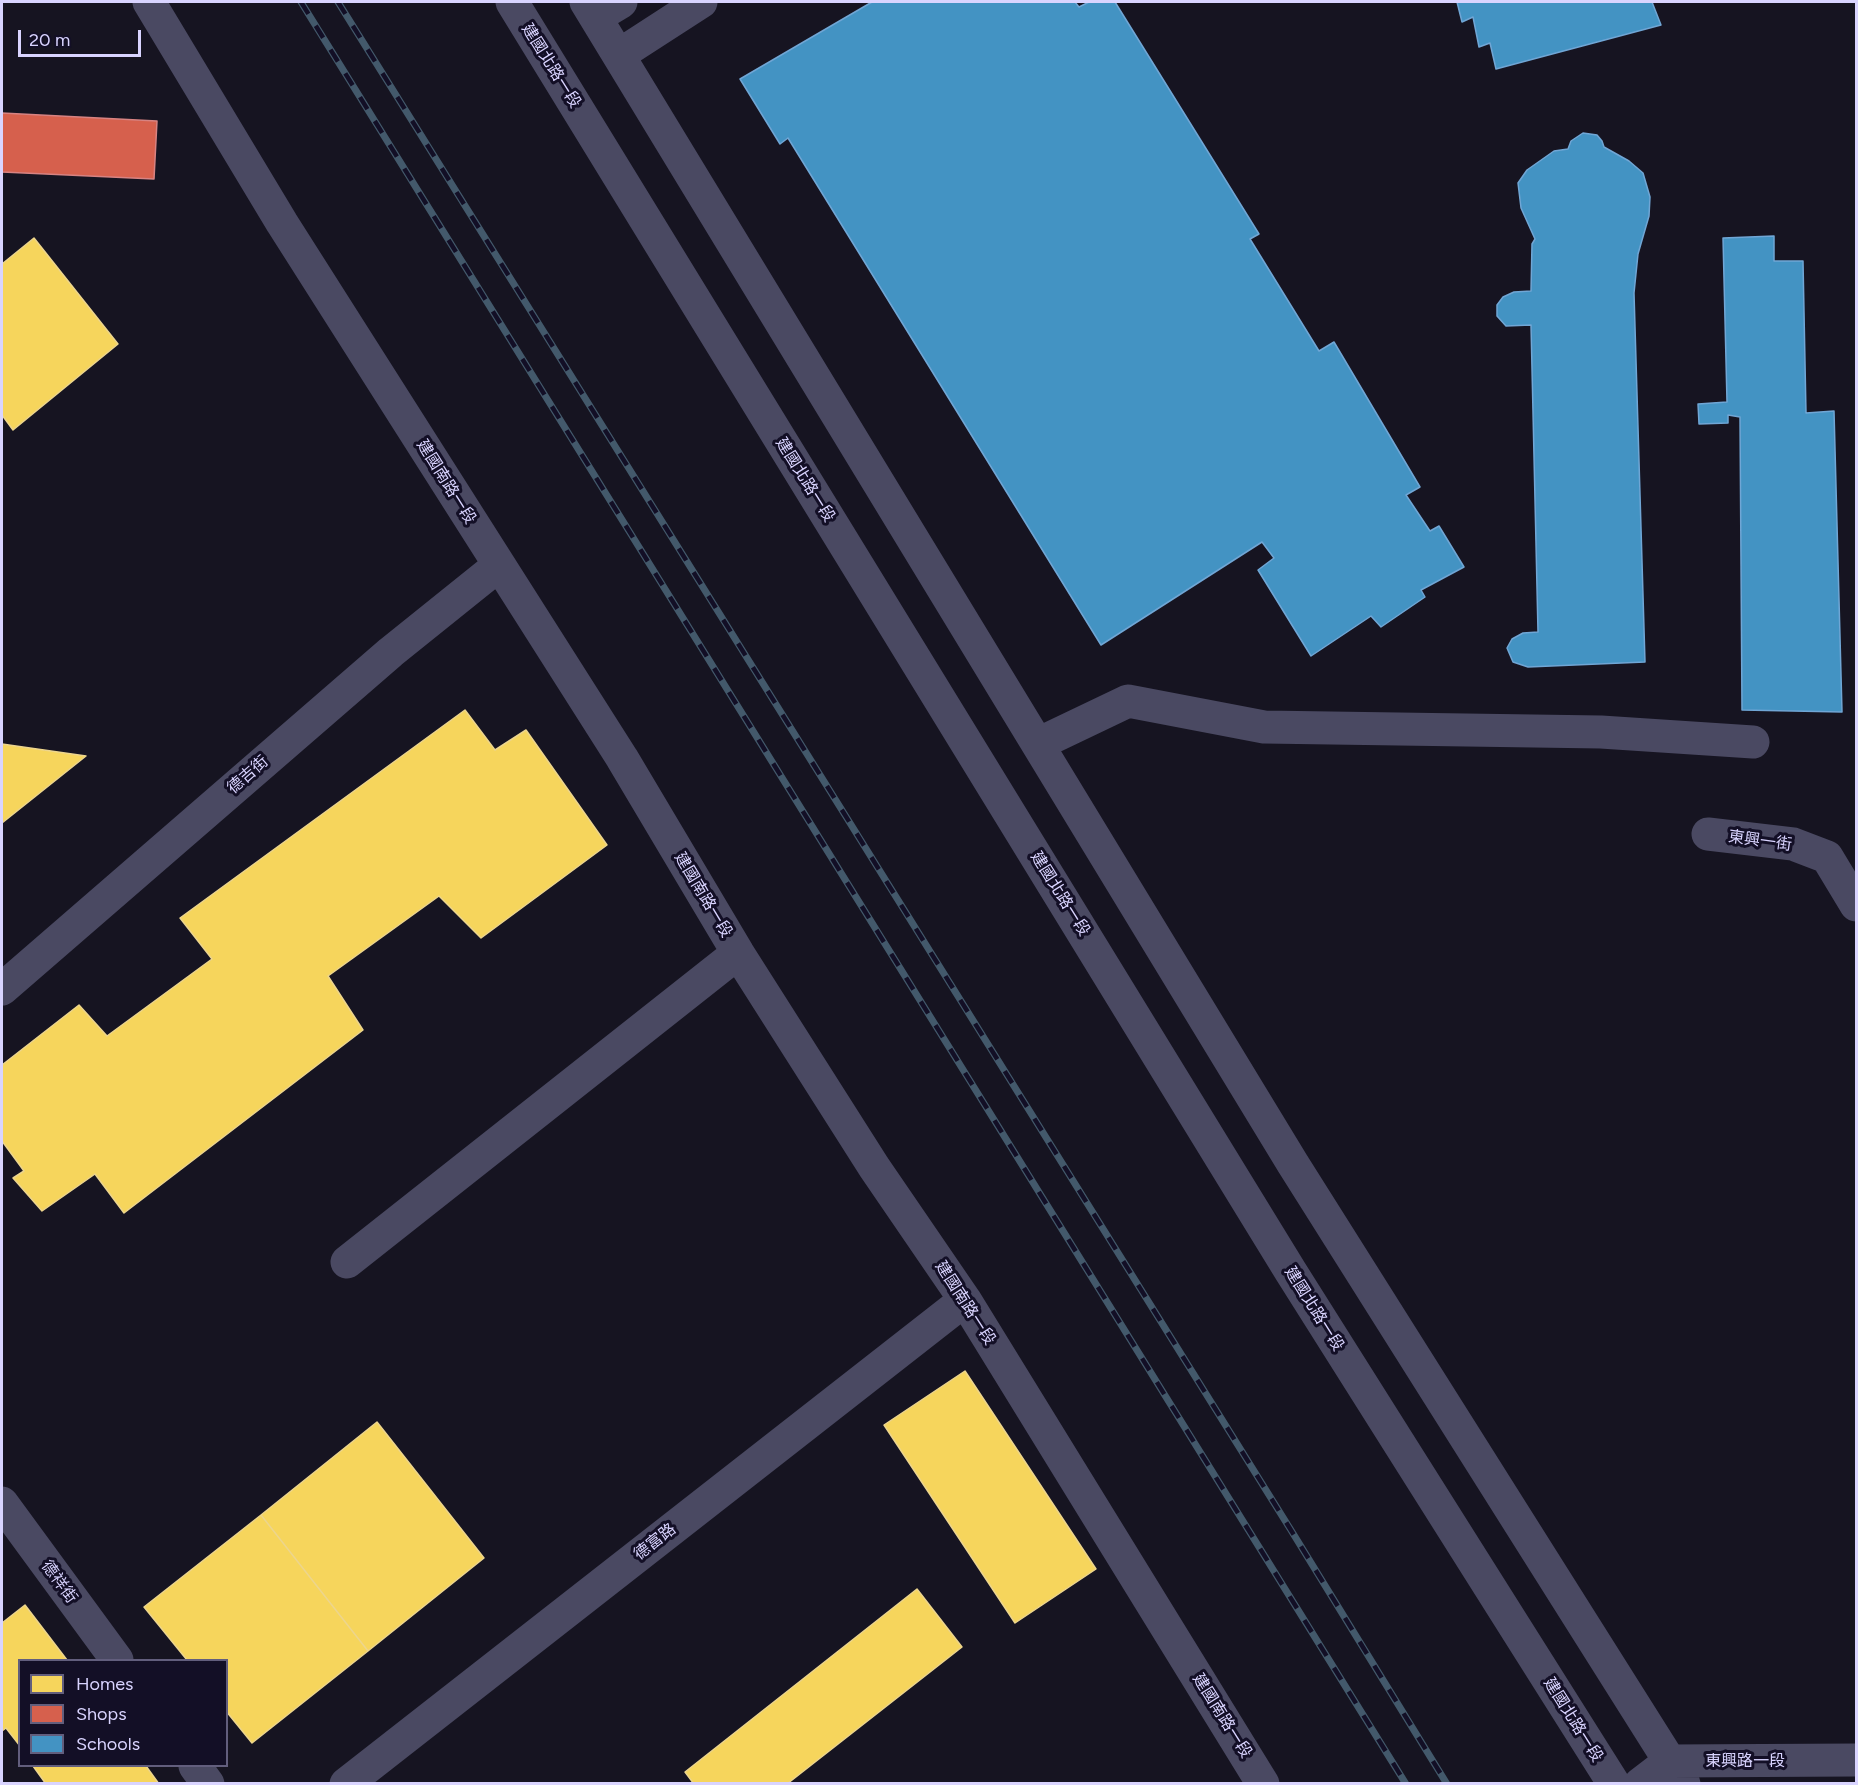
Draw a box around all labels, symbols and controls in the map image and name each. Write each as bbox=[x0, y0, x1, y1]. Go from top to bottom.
scale bar bbox=[21, 18, 144, 56]
street label: 建國北路一段 bbox=[517, 20, 585, 112]
text: 20 m bbox=[29, 29, 70, 51]
street label: 建國北路一段 bbox=[771, 434, 839, 526]
street label: 建國南路一段 bbox=[412, 436, 480, 528]
street label: 德吉街 bbox=[224, 752, 272, 798]
street label: 東興一街 bbox=[1727, 827, 1793, 855]
street label: 建國北路一段 bbox=[1026, 848, 1094, 940]
street label: 建國南路一段 bbox=[670, 849, 736, 941]
street label: 建國南路一段 bbox=[931, 1258, 999, 1348]
street label: 建國北路一段 bbox=[1280, 1263, 1348, 1355]
street label: 德富路 bbox=[630, 1520, 680, 1564]
street label: 德祥街 bbox=[37, 1557, 81, 1607]
legend bbox=[18, 1659, 228, 1767]
street label: 建國南路一段 bbox=[1188, 1670, 1256, 1762]
text: Homes bbox=[76, 1673, 134, 1695]
street label: 建國北路一段 bbox=[1539, 1674, 1607, 1766]
text: Shops bbox=[76, 1703, 127, 1725]
text: Schools bbox=[76, 1733, 140, 1755]
street label: 東興路一段 bbox=[1705, 1751, 1785, 1771]

